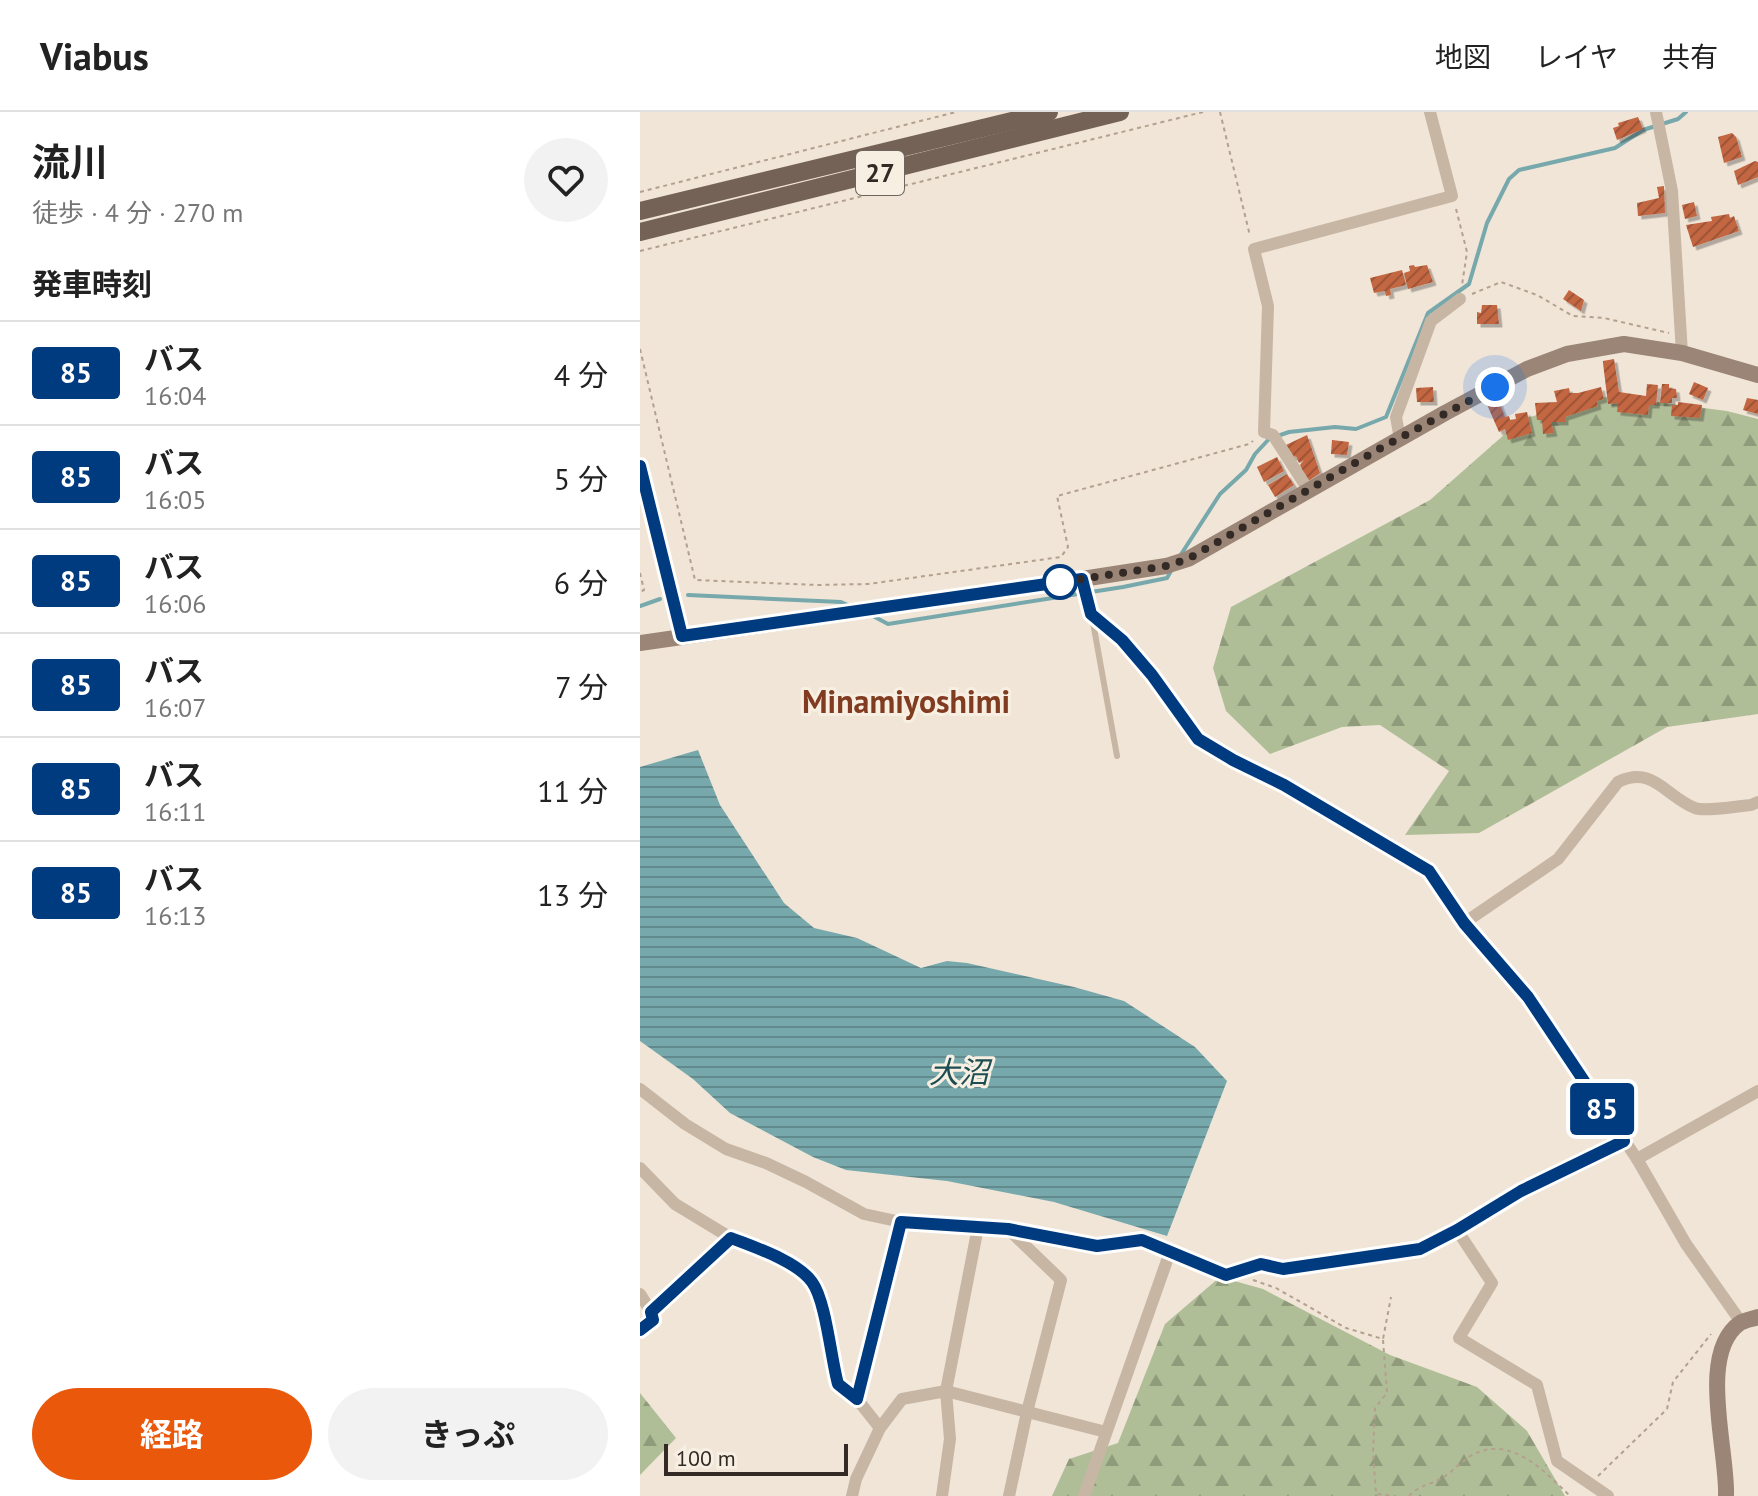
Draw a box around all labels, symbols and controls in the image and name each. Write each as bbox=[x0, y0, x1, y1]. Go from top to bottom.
text: Viabus bbox=[40, 31, 149, 80]
text: 地図 bbox=[1435, 38, 1491, 75]
text: レイヤ bbox=[1535, 38, 1618, 75]
text: 共有 bbox=[1662, 38, 1718, 75]
text: 流川 bbox=[32, 137, 108, 186]
button: heart bbox=[524, 138, 608, 222]
road number: 27 bbox=[856, 151, 904, 195]
text: 徒歩 · 4 分 · 270 m bbox=[32, 196, 243, 229]
text: 発車時刻 bbox=[32, 264, 152, 303]
text: バス bbox=[144, 339, 204, 378]
text: 85 bbox=[60, 354, 92, 391]
text: 4 分 bbox=[554, 355, 608, 394]
your location bbox=[1475, 367, 1515, 407]
text: 16:04 bbox=[144, 379, 206, 412]
text: バス bbox=[144, 443, 204, 482]
text: 85 bbox=[60, 458, 92, 495]
text: 5 分 bbox=[554, 459, 608, 498]
text: 16:05 bbox=[144, 483, 206, 516]
text: バス bbox=[144, 547, 204, 586]
text: 85 bbox=[60, 562, 92, 599]
text: 6 分 bbox=[554, 563, 608, 602]
unlabelled marker bbox=[1043, 565, 1077, 599]
text: 16:06 bbox=[144, 587, 206, 620]
text: バス bbox=[144, 651, 204, 690]
text: 85 bbox=[60, 666, 92, 703]
text: 7 分 bbox=[555, 667, 608, 706]
district label: Minamiyoshimi bbox=[802, 680, 1010, 722]
text: 16:07 bbox=[144, 691, 206, 724]
text: バス bbox=[144, 755, 204, 794]
text: 85 bbox=[60, 770, 92, 807]
text: 11 分 bbox=[537, 771, 608, 810]
text: 16:11 bbox=[144, 795, 206, 828]
text: バス bbox=[144, 859, 204, 898]
text: 85 bbox=[60, 874, 92, 911]
text: 13 分 bbox=[537, 875, 608, 914]
text: 16:13 bbox=[144, 899, 206, 932]
water label: 大沼 bbox=[929, 1052, 993, 1091]
line badge: 85 bbox=[1566, 1083, 1638, 1135]
text: 85 bbox=[1586, 1090, 1618, 1127]
button: 経路 bbox=[32, 1388, 312, 1480]
button: きっぷ bbox=[328, 1388, 608, 1480]
scale bar bbox=[664, 1440, 848, 1476]
text: 100 m bbox=[676, 1444, 736, 1472]

